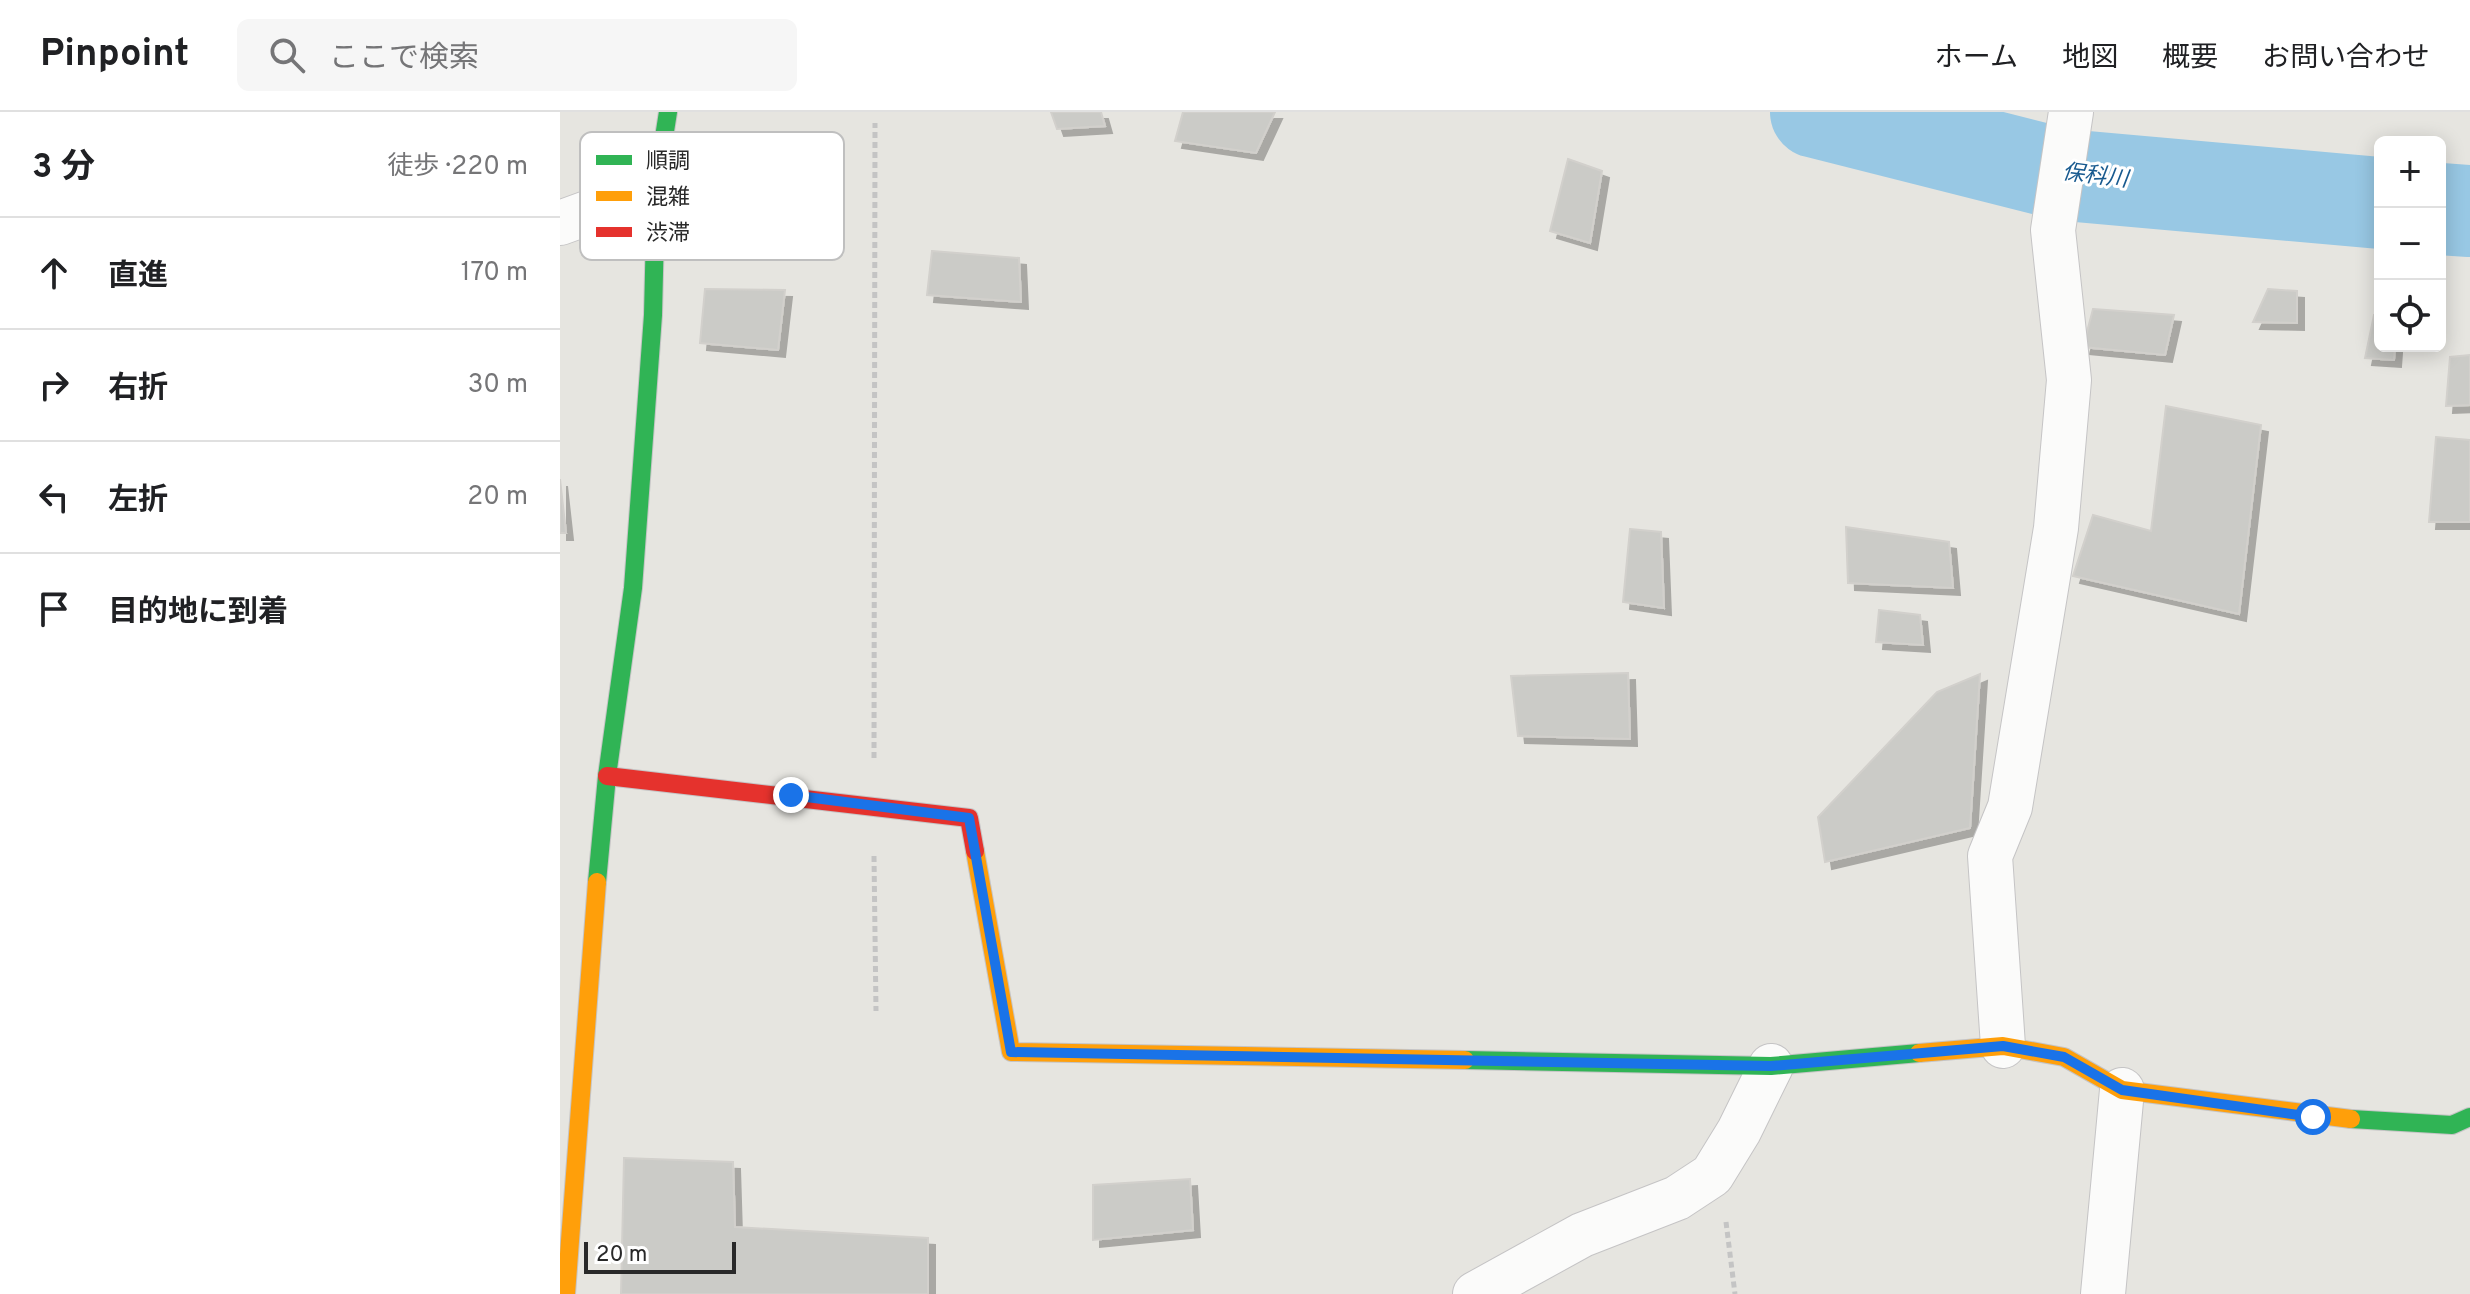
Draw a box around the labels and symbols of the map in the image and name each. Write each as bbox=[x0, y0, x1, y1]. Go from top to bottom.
legend bbox=[580, 132, 844, 260]
text: 順調 bbox=[646, 149, 690, 176]
water label: 保科川 bbox=[2061, 160, 2131, 195]
text: 混雑 bbox=[646, 185, 690, 212]
text: 渋滞 bbox=[646, 221, 690, 248]
route end bbox=[773, 777, 809, 813]
route start bbox=[2295, 1099, 2331, 1135]
scale bar bbox=[584, 1238, 736, 1274]

